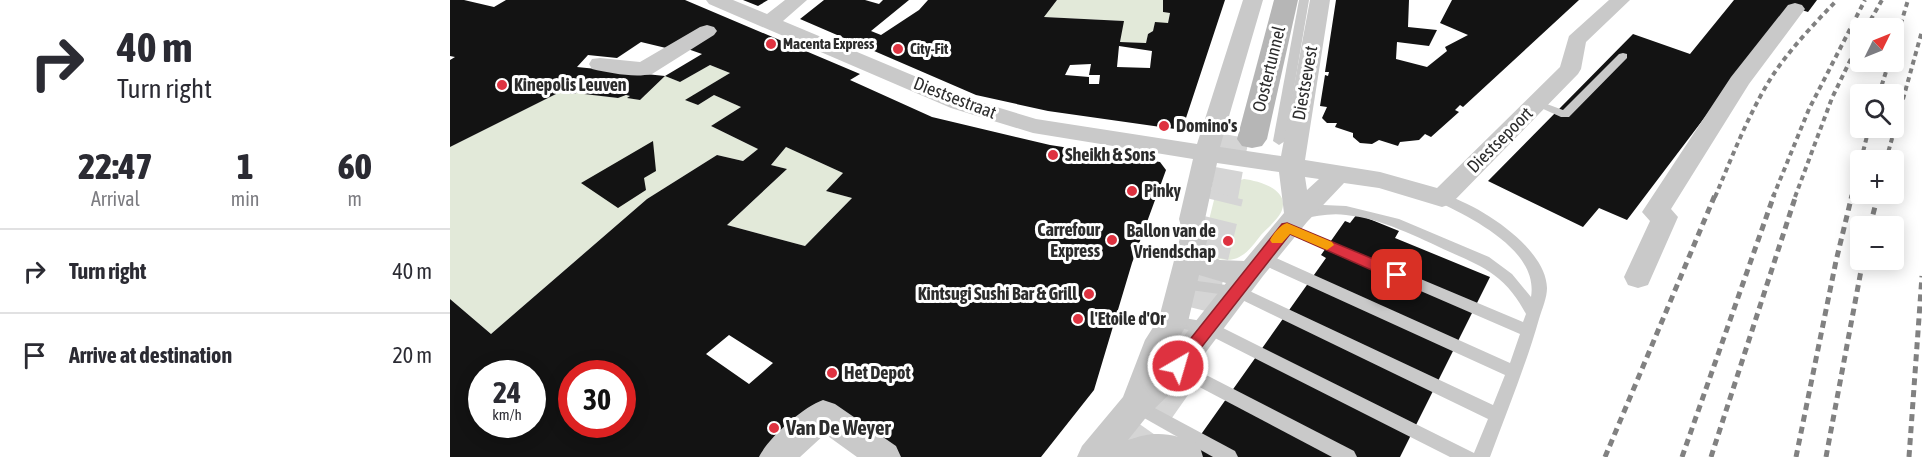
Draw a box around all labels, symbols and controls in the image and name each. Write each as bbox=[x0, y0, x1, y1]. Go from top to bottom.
north arrow bbox=[1850, 18, 1904, 72]
map controls bbox=[1850, 18, 1904, 270]
text: 40 m bbox=[117, 23, 192, 71]
street label: Oostertunnel bbox=[1248, 23, 1289, 114]
icon: right bbox=[18, 24, 96, 102]
place label: Macenta Express bbox=[783, 35, 875, 52]
marker: Macenta Express bbox=[764, 37, 778, 51]
place label: City-Fit bbox=[910, 40, 949, 57]
marker: City-Fit bbox=[891, 42, 905, 56]
street label: Diestsevest bbox=[1288, 44, 1321, 122]
street label: Diestsestraat bbox=[911, 72, 999, 123]
text: Turn right bbox=[117, 73, 212, 104]
place label: Kinepolis Leuven bbox=[514, 74, 627, 95]
marker: Kinepolis Leuven bbox=[495, 78, 509, 92]
button: search bbox=[1850, 84, 1904, 138]
street label: Diestsepoort bbox=[1462, 102, 1537, 177]
place label: Domino's bbox=[1176, 115, 1238, 136]
marker: Domino's bbox=[1157, 119, 1171, 133]
place label: Sheikh & Sons bbox=[1065, 144, 1156, 165]
text: 22:47 bbox=[78, 145, 152, 187]
text: 1 bbox=[237, 145, 254, 187]
text: 60 bbox=[338, 145, 372, 187]
marker: Sheikh & Sons bbox=[1046, 148, 1060, 162]
button: + bbox=[1850, 150, 1904, 204]
place label: Pinky bbox=[1144, 180, 1181, 201]
marker: Pinky bbox=[1125, 184, 1139, 198]
text: Arrival bbox=[91, 187, 140, 210]
text: min bbox=[231, 187, 259, 210]
text: m bbox=[348, 187, 362, 210]
button: − bbox=[1850, 216, 1904, 270]
place label: Carrefour Express bbox=[1037, 219, 1101, 261]
place label: Ballon van de Vriendschap bbox=[1127, 220, 1216, 262]
marker: Carrefour Express bbox=[1105, 233, 1119, 247]
marker: Ballon van de Vriendschap bbox=[1221, 234, 1235, 248]
pin bbox=[1371, 249, 1422, 300]
icon: right bbox=[18, 255, 51, 288]
text: Turn right bbox=[69, 258, 146, 284]
text: 40 m bbox=[392, 258, 432, 284]
icon: arrive bbox=[1380, 258, 1413, 291]
place label: Kintsugi Sushi Bar & Grill bbox=[918, 283, 1077, 304]
marker: Kintsugi Sushi Bar & Grill bbox=[1082, 287, 1096, 301]
place label: l'Etoile d'Or bbox=[1090, 308, 1166, 329]
marker: l'Etoile d'Or bbox=[1071, 312, 1085, 326]
position arrow bbox=[1146, 334, 1210, 398]
icon: arrive bbox=[18, 339, 51, 372]
text: Arrive at destination bbox=[69, 342, 232, 368]
text: 20 m bbox=[392, 342, 432, 368]
speed limit sign: 30 bbox=[558, 360, 636, 438]
place label: Het Depot bbox=[844, 362, 912, 383]
marker: Het Depot bbox=[825, 366, 839, 380]
text: 24 bbox=[493, 375, 521, 409]
text: km/h bbox=[492, 406, 522, 423]
place label: Van De Weyer bbox=[785, 415, 892, 439]
marker: Van De Weyer bbox=[767, 421, 781, 435]

